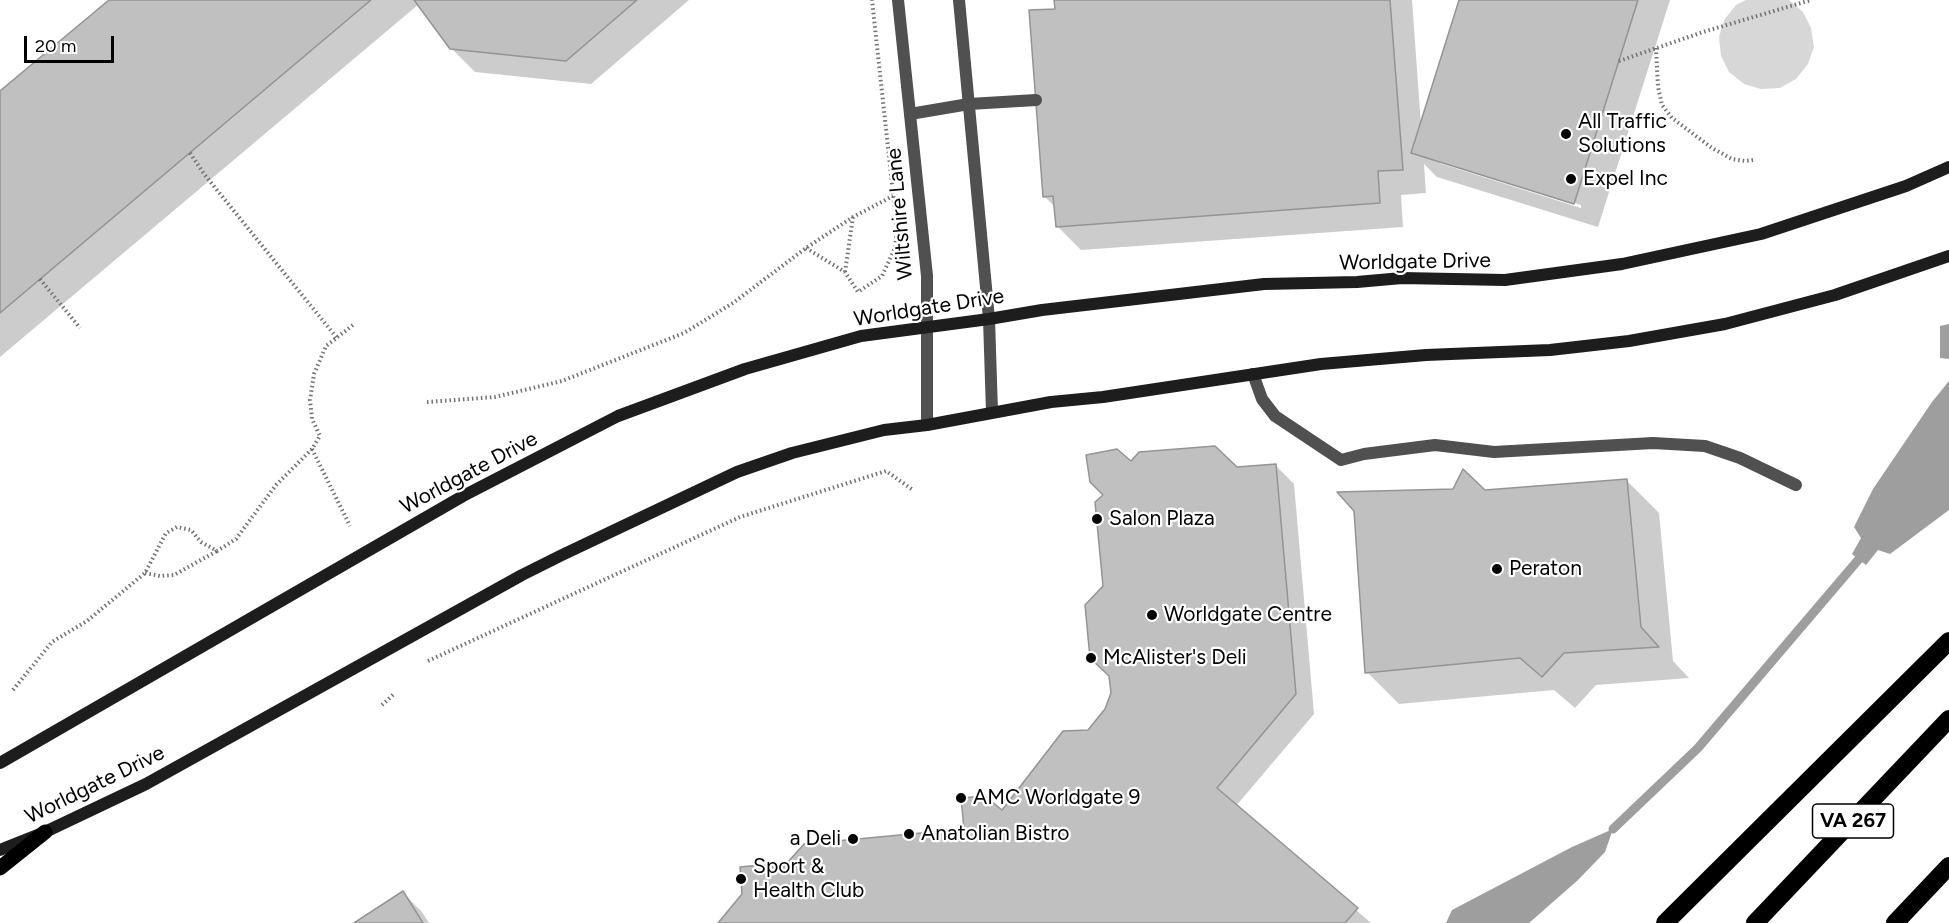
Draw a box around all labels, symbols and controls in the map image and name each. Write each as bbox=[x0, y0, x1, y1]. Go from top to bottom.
scale bar bbox=[27, 24, 117, 62]
text: 20 m bbox=[35, 35, 76, 57]
place label: All Traffic Solutions bbox=[1578, 109, 1667, 159]
marker: All Traffic Solutions bbox=[1559, 127, 1573, 141]
street label: Wiltshire Lane bbox=[882, 147, 918, 281]
place label: Expel Inc bbox=[1583, 166, 1668, 192]
marker: Expel Inc bbox=[1564, 172, 1578, 186]
street label: Worldgate Drive bbox=[1339, 248, 1491, 276]
street label: Worldgate Drive bbox=[852, 284, 1006, 332]
street label: Worldgate Drive bbox=[396, 426, 542, 520]
place label: Salon Plaza bbox=[1109, 506, 1215, 532]
marker: Salon Plaza bbox=[1090, 512, 1104, 526]
place label: Peraton bbox=[1509, 556, 1582, 582]
marker: Peraton bbox=[1490, 562, 1504, 576]
place label: Worldgate Centre bbox=[1164, 602, 1332, 628]
marker: Worldgate Centre bbox=[1145, 608, 1159, 622]
place label: McAlister's Deli bbox=[1103, 645, 1247, 671]
marker: McAlister's Deli bbox=[1084, 651, 1098, 665]
street label: Worldgate Drive bbox=[21, 740, 169, 830]
place label: AMC Worldgate 9 bbox=[973, 785, 1140, 811]
marker: AMC Worldgate 9 bbox=[954, 791, 968, 805]
road number: VA 267 bbox=[1812, 804, 1894, 838]
place label: Anatolian Bistro bbox=[921, 821, 1070, 847]
place label: a Deli bbox=[790, 826, 841, 852]
marker: Anatolian Bistro bbox=[902, 827, 916, 841]
marker: a Deli bbox=[846, 832, 860, 846]
place label: Sport & Health Club bbox=[753, 854, 864, 904]
marker: Sport & Health Club bbox=[734, 872, 748, 886]

